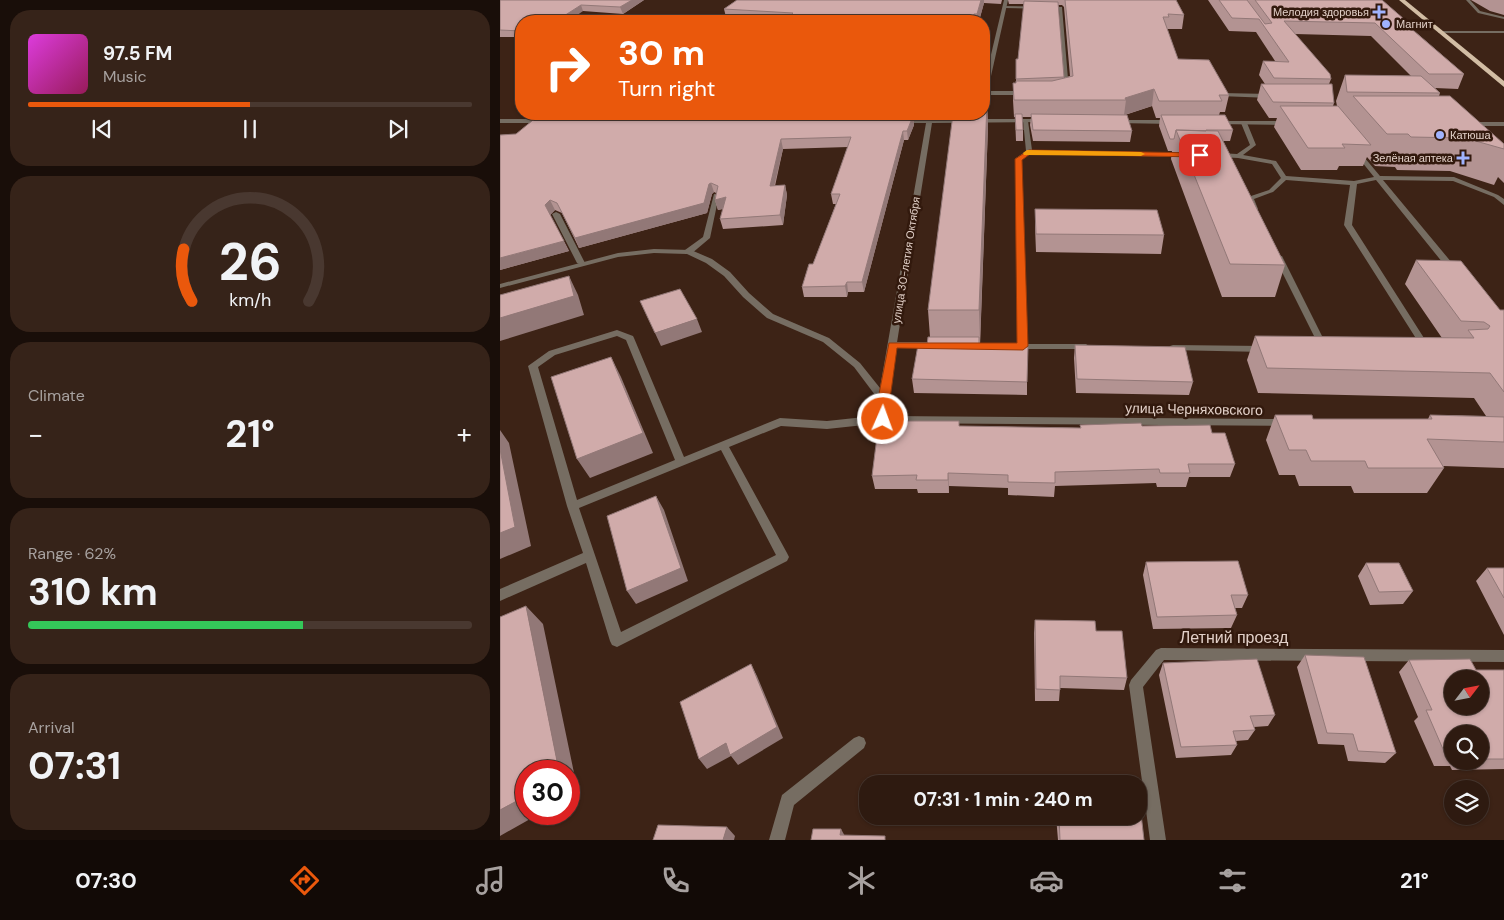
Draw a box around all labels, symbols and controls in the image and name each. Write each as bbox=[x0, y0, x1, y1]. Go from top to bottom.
place label: Мелодия здоровья bbox=[1273, 5, 1369, 19]
marker: Мелодия здоровья bbox=[1373, 6, 1385, 18]
place label: Магнит bbox=[1396, 17, 1433, 31]
marker: Магнит bbox=[1380, 18, 1392, 30]
text: 30 m bbox=[618, 30, 705, 76]
icon: right bbox=[535, 35, 600, 100]
text: 97.5 FM bbox=[103, 41, 172, 66]
text: Music bbox=[103, 66, 147, 87]
text: Turn right bbox=[618, 74, 715, 103]
icon: previous bbox=[88, 115, 116, 143]
icon: pause bbox=[236, 115, 264, 143]
icon: next bbox=[384, 115, 412, 143]
place label: Катюша bbox=[1450, 128, 1491, 142]
marker: Катюша bbox=[1434, 129, 1446, 141]
pin bbox=[1179, 134, 1221, 176]
icon: arrive bbox=[1186, 141, 1214, 169]
place label: Зелёная аптека bbox=[1373, 151, 1454, 165]
marker: Зелёная аптека bbox=[1457, 152, 1469, 164]
street label: улица 30-летия Октября bbox=[889, 196, 923, 324]
text: 26 bbox=[219, 228, 281, 296]
text: km/h bbox=[229, 288, 271, 312]
text: Climate bbox=[28, 385, 85, 406]
position arrow bbox=[856, 392, 908, 444]
street label: улица Черняховского bbox=[1125, 399, 1263, 419]
text: 21° bbox=[225, 409, 275, 459]
text: − bbox=[28, 416, 43, 453]
text: + bbox=[457, 416, 472, 453]
text: Range · 62% bbox=[28, 543, 116, 564]
text: 310 km bbox=[28, 567, 158, 617]
street label: Летний проезд bbox=[1180, 627, 1289, 648]
north arrow bbox=[1444, 670, 1489, 715]
map controls bbox=[1444, 670, 1489, 825]
text: Arrival bbox=[28, 717, 75, 738]
button: search bbox=[1444, 725, 1489, 770]
text: 07:31 bbox=[28, 741, 121, 791]
speed limit sign: 30 bbox=[515, 760, 580, 825]
button: layers bbox=[1444, 780, 1489, 825]
text: 07:31 · 1 min · 240 m bbox=[913, 787, 1093, 812]
icon: directions bbox=[287, 863, 322, 898]
icon: music bbox=[473, 863, 508, 898]
icon: phone bbox=[658, 863, 693, 898]
icon: climate bbox=[844, 863, 879, 898]
icon: car bbox=[1029, 863, 1064, 898]
icon: filters bbox=[1215, 863, 1250, 898]
text: 07:30 bbox=[75, 866, 137, 895]
text: 21° bbox=[1400, 866, 1429, 895]

